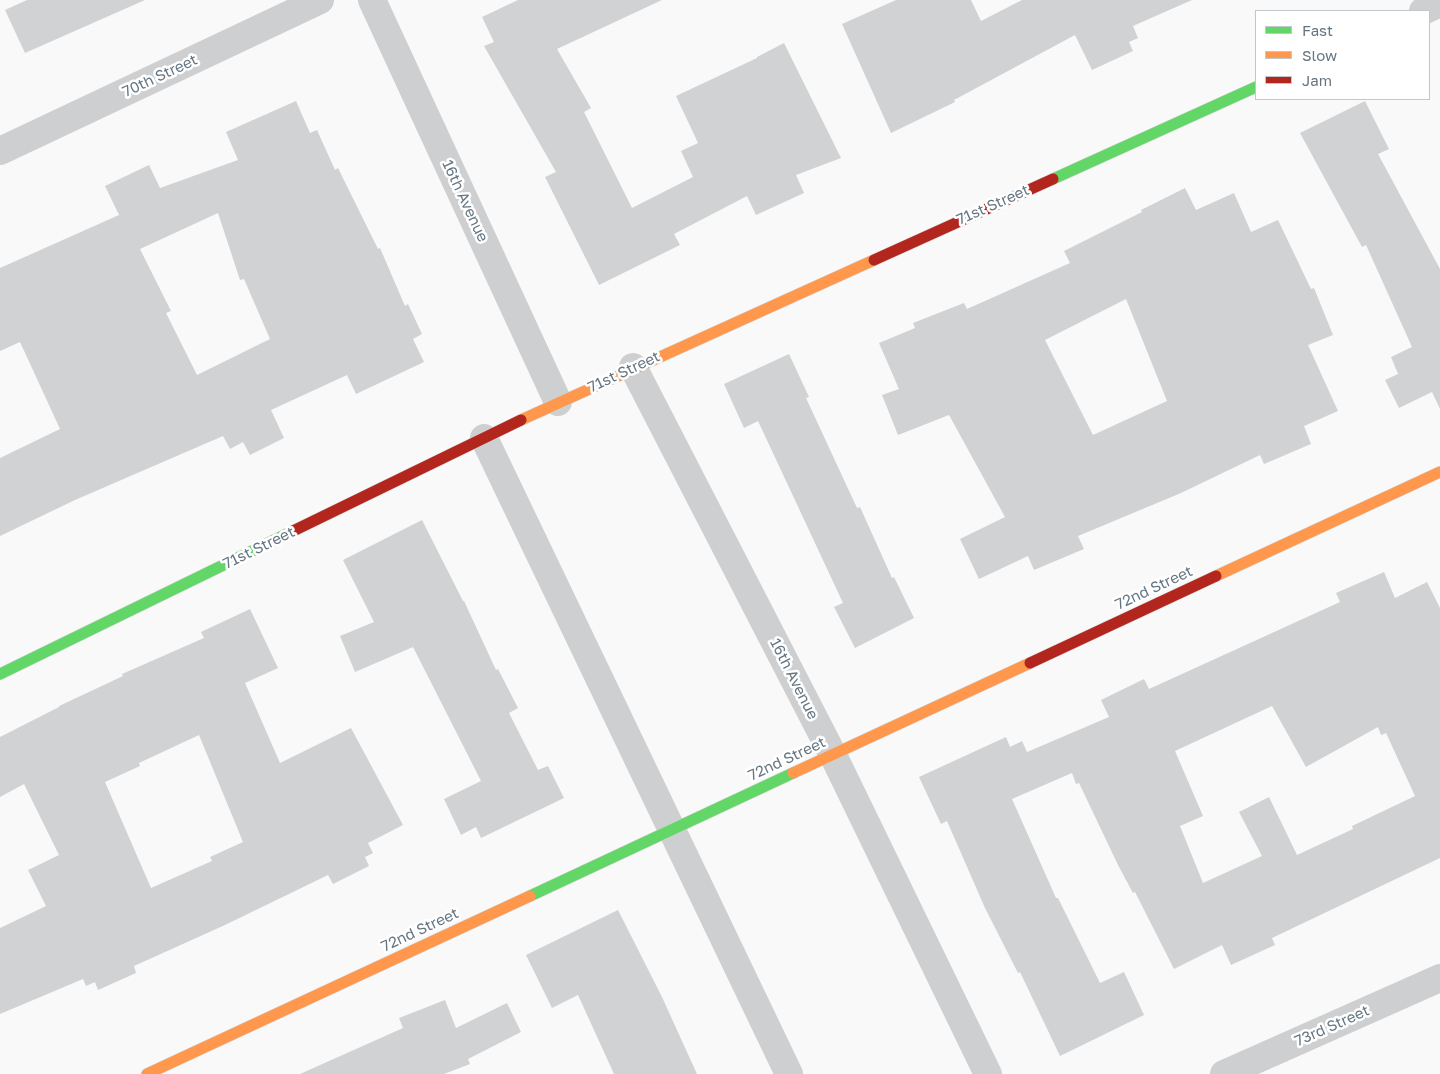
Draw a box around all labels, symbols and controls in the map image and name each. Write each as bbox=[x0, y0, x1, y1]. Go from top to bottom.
legend bbox=[1255, 10, 1430, 100]
text: Fast bbox=[1302, 21, 1333, 39]
text: Slow bbox=[1302, 46, 1337, 64]
street label: 70th Street bbox=[120, 51, 200, 101]
text: Jam bbox=[1302, 71, 1332, 89]
street label: 16th Avenue bbox=[438, 157, 492, 245]
street label: 71st Street bbox=[954, 181, 1032, 229]
street label: 71st Street bbox=[585, 348, 663, 396]
street label: 71st Street bbox=[220, 523, 298, 573]
street label: 72nd Street bbox=[1112, 562, 1196, 614]
street label: 16th Avenue bbox=[766, 636, 822, 722]
street label: 72nd Street bbox=[745, 733, 829, 785]
street label: 72nd Street bbox=[378, 904, 462, 956]
street label: 73rd Street bbox=[1292, 1002, 1372, 1050]

